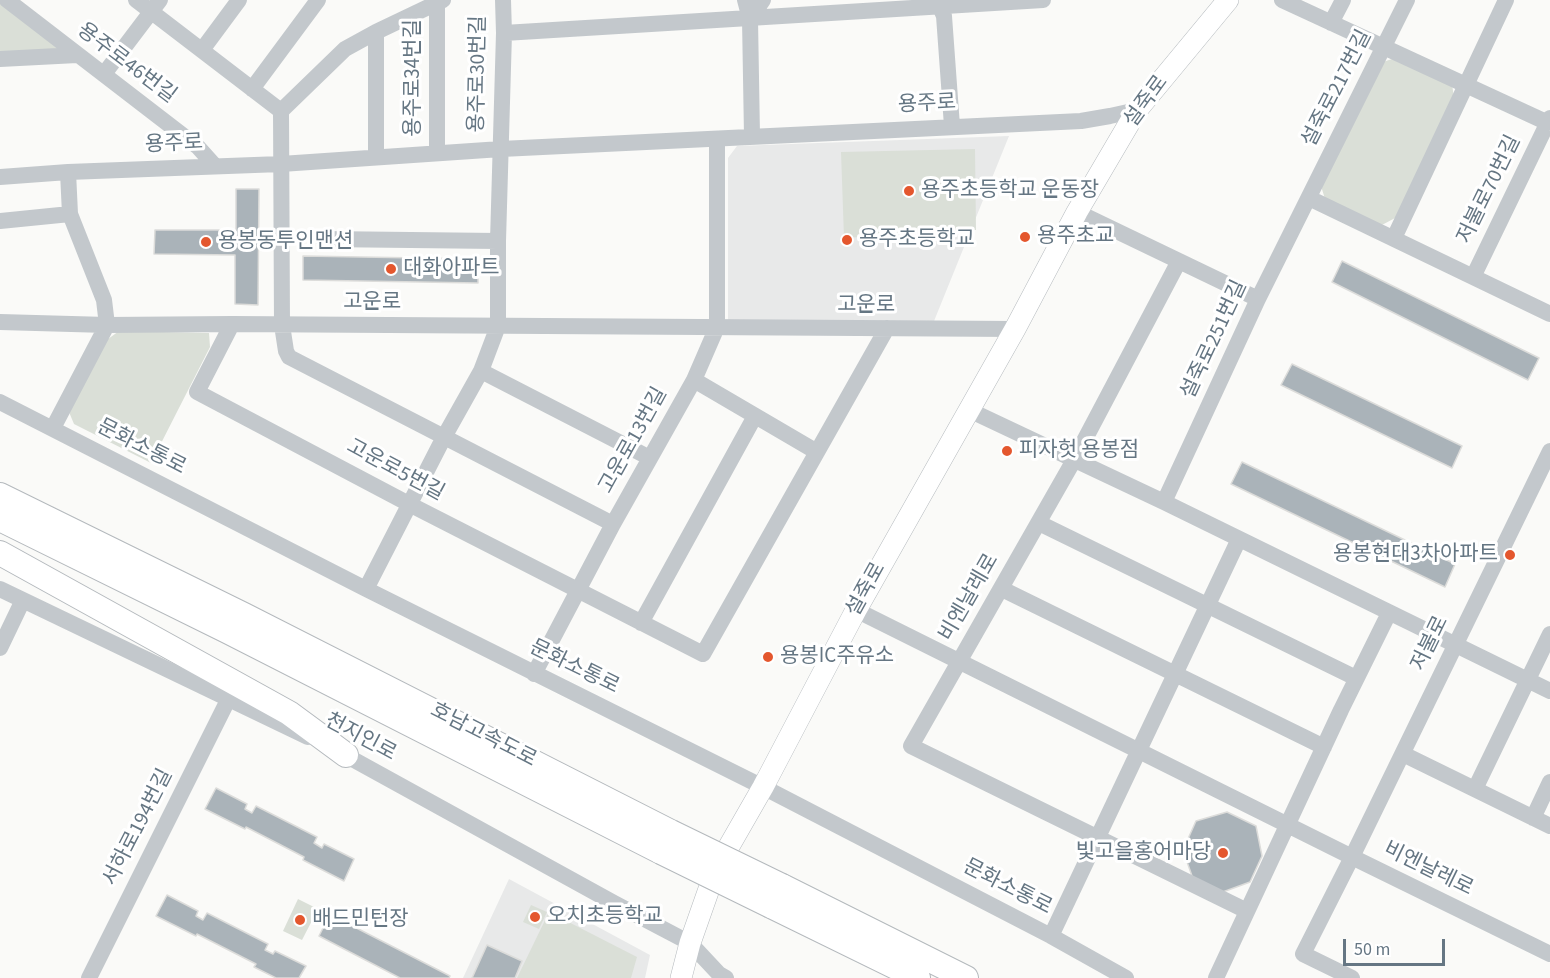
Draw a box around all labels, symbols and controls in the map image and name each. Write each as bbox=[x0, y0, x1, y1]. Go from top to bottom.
street label: 용주로30번길 bbox=[465, 15, 493, 133]
street label: 용주로46번길 bbox=[72, 19, 180, 109]
street label: 용주로34번길 bbox=[401, 19, 427, 137]
street label: 설죽로217번길 bbox=[1298, 26, 1378, 152]
street label: 설죽로 bbox=[1120, 71, 1174, 133]
street label: 용주로 bbox=[897, 91, 957, 119]
street label: 용주로 bbox=[144, 131, 204, 159]
street label: 저불로70번길 bbox=[1453, 132, 1527, 248]
place label: 용주초등학교 운동장 bbox=[921, 178, 1099, 204]
marker: 용주초등학교 운동장 bbox=[902, 184, 916, 198]
place label: 용주초교 bbox=[1037, 224, 1114, 250]
place label: 용주초등학교 bbox=[859, 227, 975, 253]
place label: 용봉동투인맨션 bbox=[218, 229, 353, 255]
marker: 용주초교 bbox=[1018, 230, 1032, 244]
marker: 용주초등학교 bbox=[840, 233, 854, 247]
marker: 용봉동투인맨션 bbox=[199, 235, 213, 249]
place label: 대화아파트 bbox=[403, 256, 500, 282]
marker: 대화아파트 bbox=[384, 262, 398, 276]
street label: 설죽로251번길 bbox=[1177, 277, 1253, 403]
street label: 고운로 bbox=[343, 290, 401, 316]
street label: 고운로 bbox=[837, 293, 895, 319]
street label: 고운로13번길 bbox=[595, 384, 673, 498]
street label: 문화소통로 bbox=[92, 415, 190, 481]
street label: 고운로5번길 bbox=[342, 435, 448, 507]
place label: 피자헛 용봉점 bbox=[1019, 438, 1139, 464]
marker: 피자헛 용봉점 bbox=[1000, 444, 1014, 458]
place label: 용봉현대3차아파트 bbox=[1333, 542, 1498, 568]
marker: 용봉현대3차아파트 bbox=[1503, 548, 1517, 562]
street label: 비엔날레로 bbox=[935, 550, 1005, 646]
street label: 설죽로 bbox=[842, 559, 892, 621]
street label: 저불로 bbox=[1407, 612, 1455, 676]
street label: 문화소통로 bbox=[525, 636, 623, 700]
place label: 용봉IC주유소 bbox=[780, 644, 894, 670]
marker: 용봉IC주유소 bbox=[761, 650, 775, 664]
street label: 호남고속도로 bbox=[426, 698, 540, 774]
street label: 천지인로 bbox=[320, 709, 400, 767]
street label: 서하로194번길 bbox=[99, 765, 179, 891]
street label: 비엔날레로 bbox=[1379, 838, 1477, 902]
place label: 빛고을홍어마당 bbox=[1076, 840, 1211, 866]
marker: 빛고을홍어마당 bbox=[1216, 846, 1230, 860]
street label: 문화소통로 bbox=[958, 855, 1056, 921]
place label: 오치초등학교 bbox=[547, 904, 663, 930]
place label: 배드민턴장 bbox=[312, 907, 409, 933]
marker: 오치초등학교 bbox=[528, 910, 542, 924]
marker: 배드민턴장 bbox=[293, 913, 307, 927]
scale bar bbox=[1346, 927, 1448, 965]
text: 50 m bbox=[1354, 937, 1390, 962]

